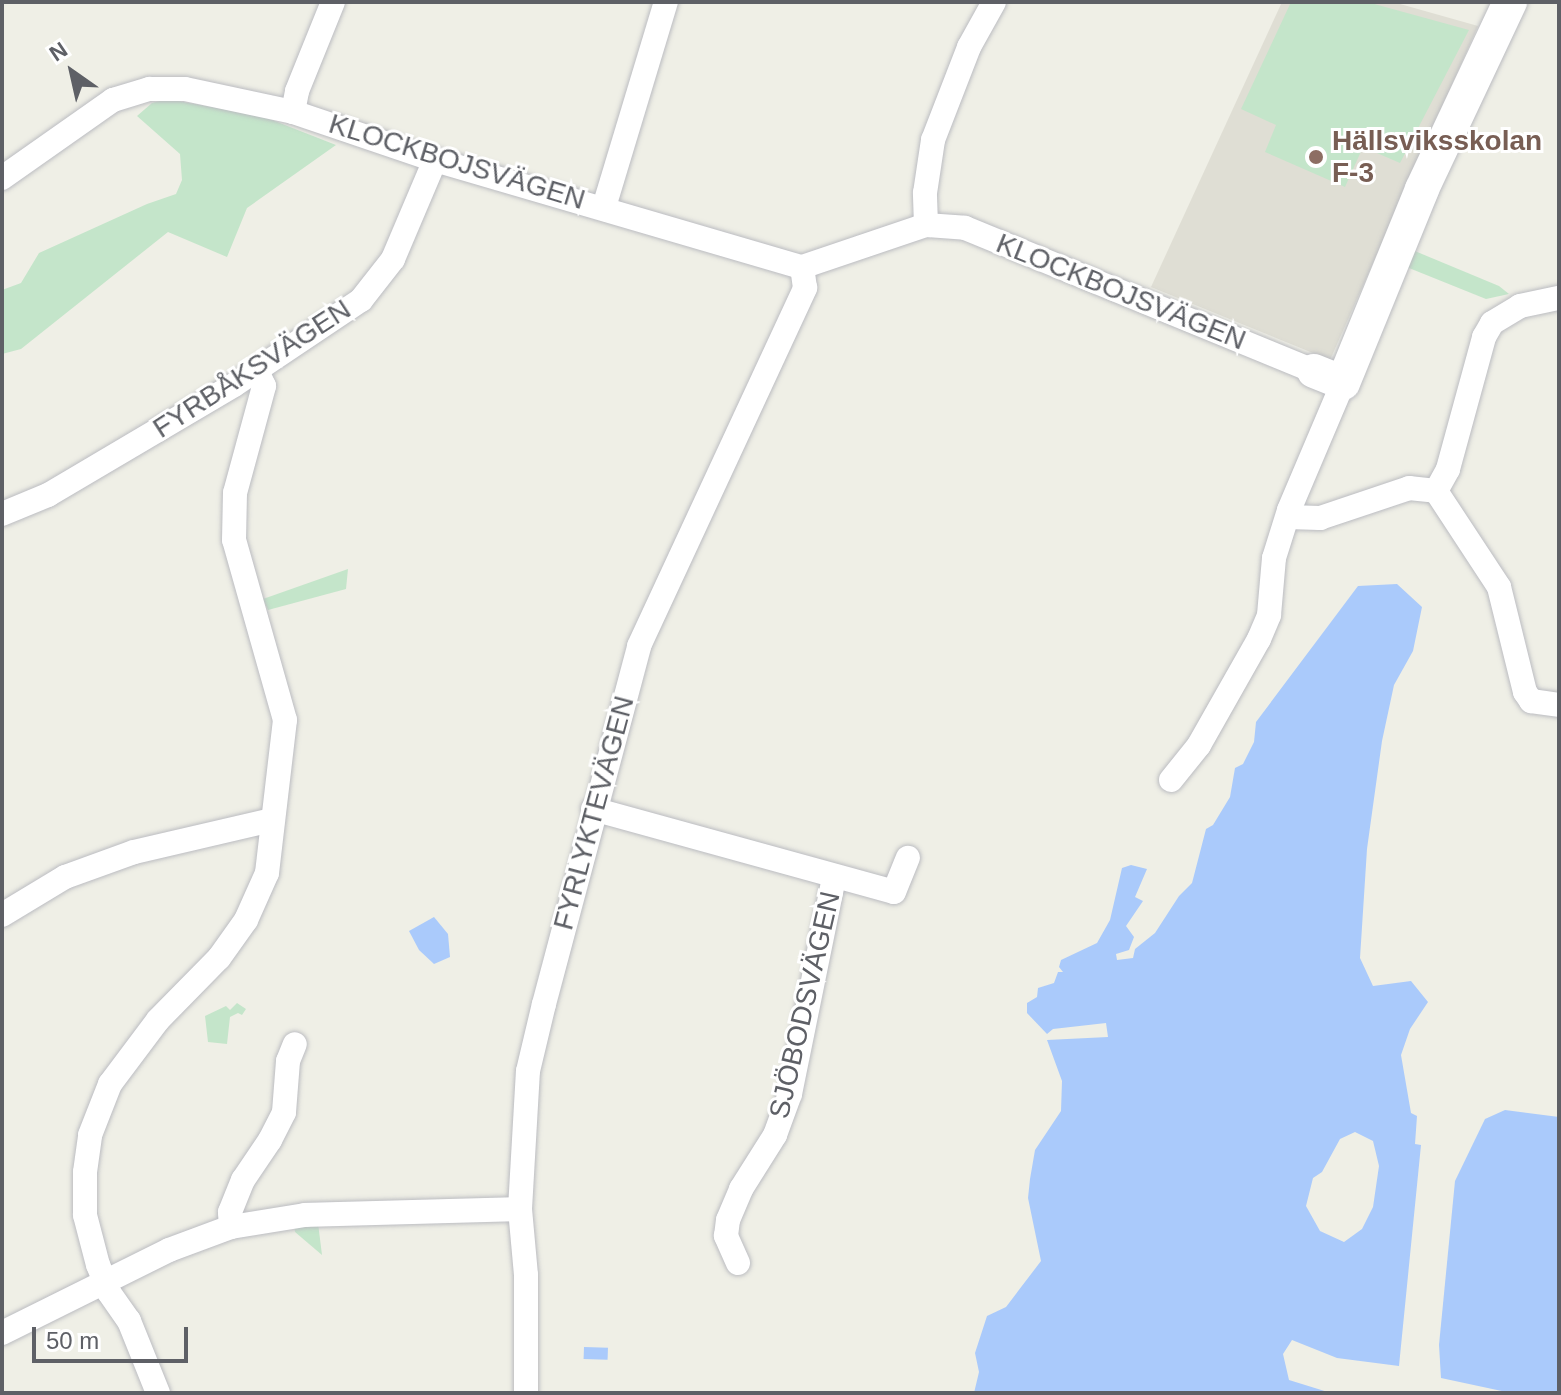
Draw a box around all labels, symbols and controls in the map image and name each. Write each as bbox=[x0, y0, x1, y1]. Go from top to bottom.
north arrow bbox=[32, 32, 112, 112]
text: N bbox=[45, 37, 72, 66]
street label: KLOCKBOJSVÄGEN bbox=[325, 107, 589, 217]
place label: Hällsviksskolan F-3 bbox=[1332, 124, 1542, 190]
marker: Hällsviksskolan F-3 bbox=[1307, 148, 1325, 166]
street label: KLOCKBOJSVÄGEN bbox=[991, 227, 1251, 357]
street label: FYRBÅKSVÄGEN bbox=[147, 293, 357, 445]
street label: FYRLYKTEVÄGEN bbox=[547, 692, 641, 934]
street label: SJÖBODSVÄGEN bbox=[763, 888, 847, 1122]
scale bar bbox=[36, 1311, 192, 1361]
text: 50 m bbox=[46, 1327, 99, 1354]

